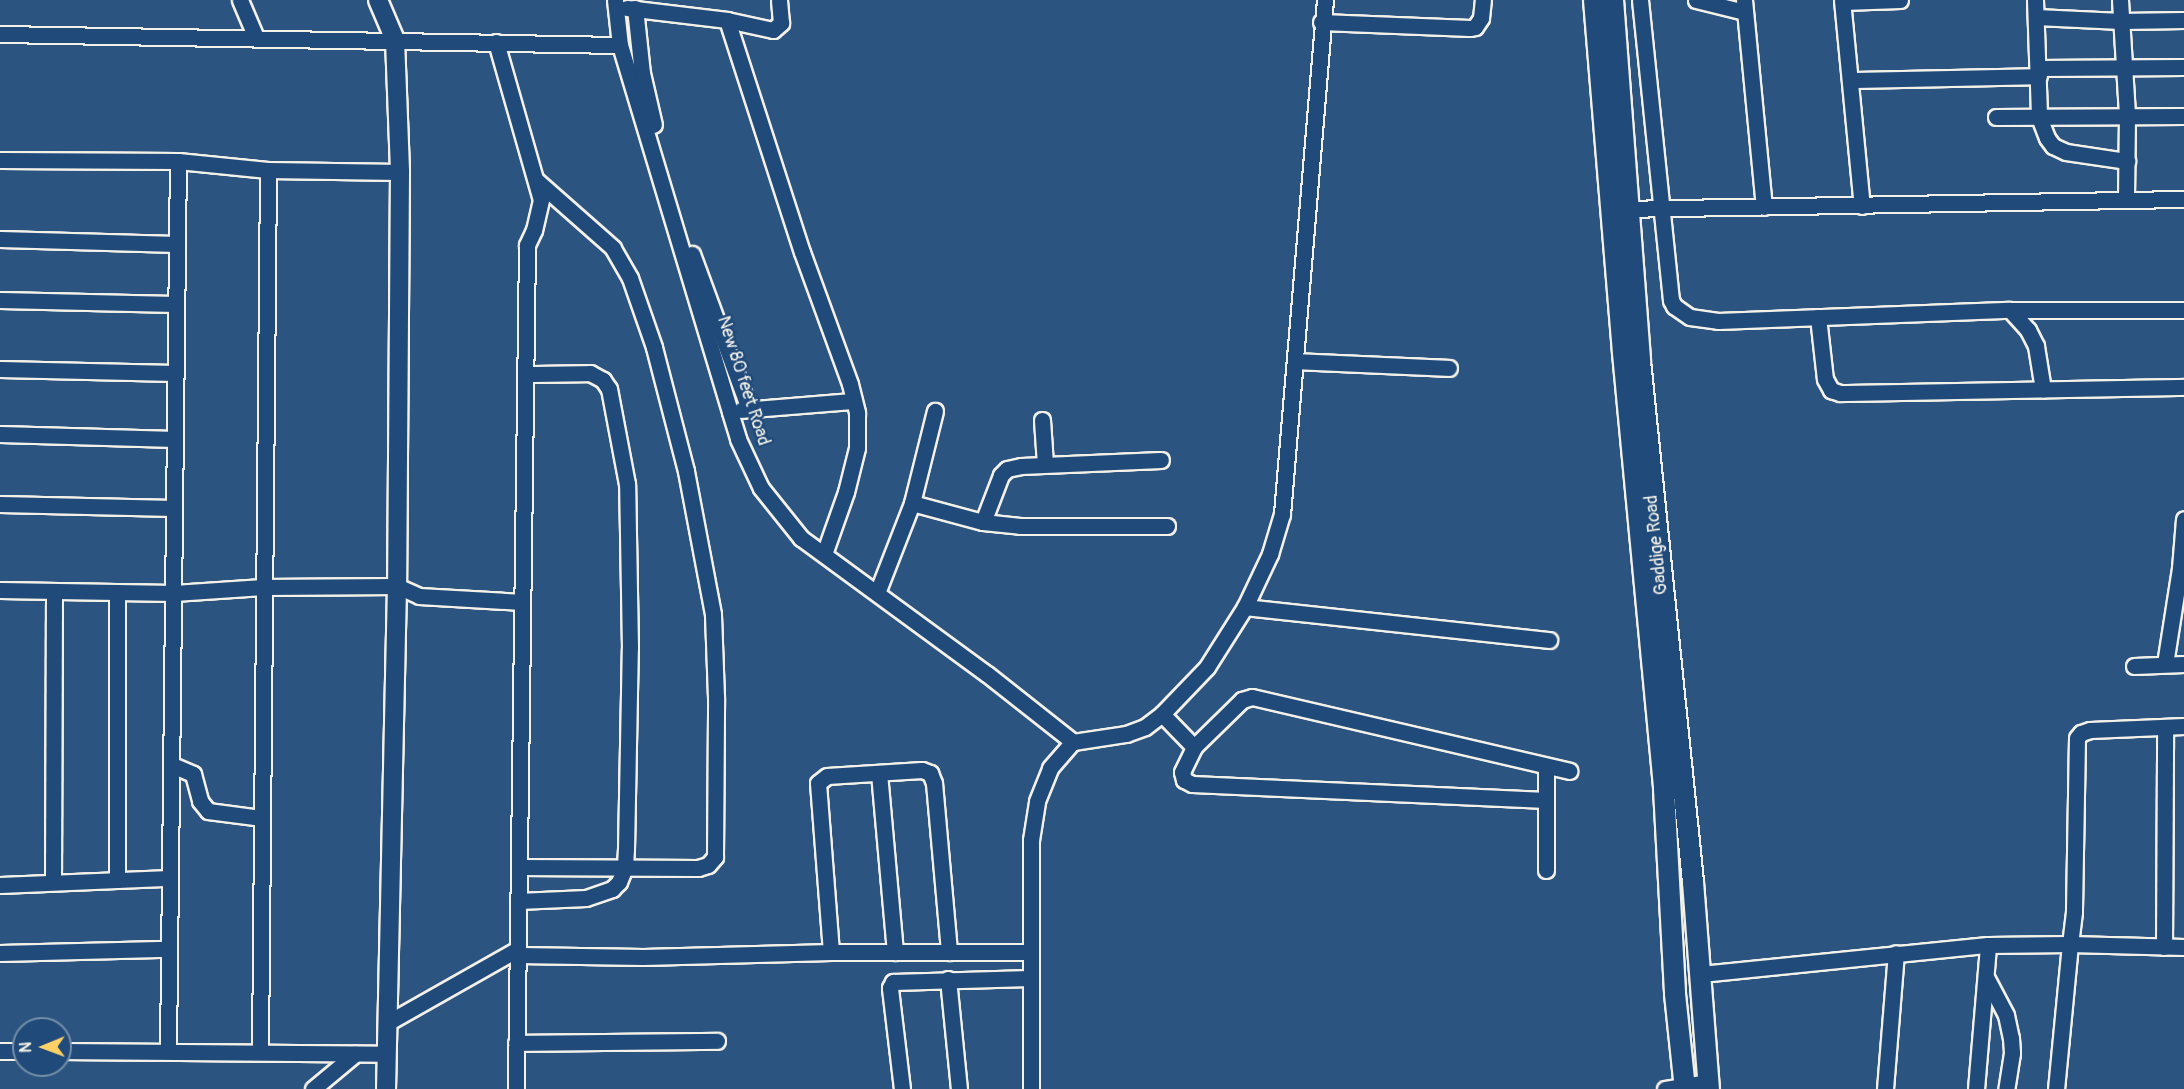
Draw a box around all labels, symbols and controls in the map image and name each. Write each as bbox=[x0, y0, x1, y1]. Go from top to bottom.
street label: New 80 feet Road bbox=[712, 314, 774, 448]
street label: Gaddige Road bbox=[1641, 494, 1673, 596]
north arrow bbox=[12, 1017, 72, 1077]
text: N bbox=[16, 1042, 36, 1053]

